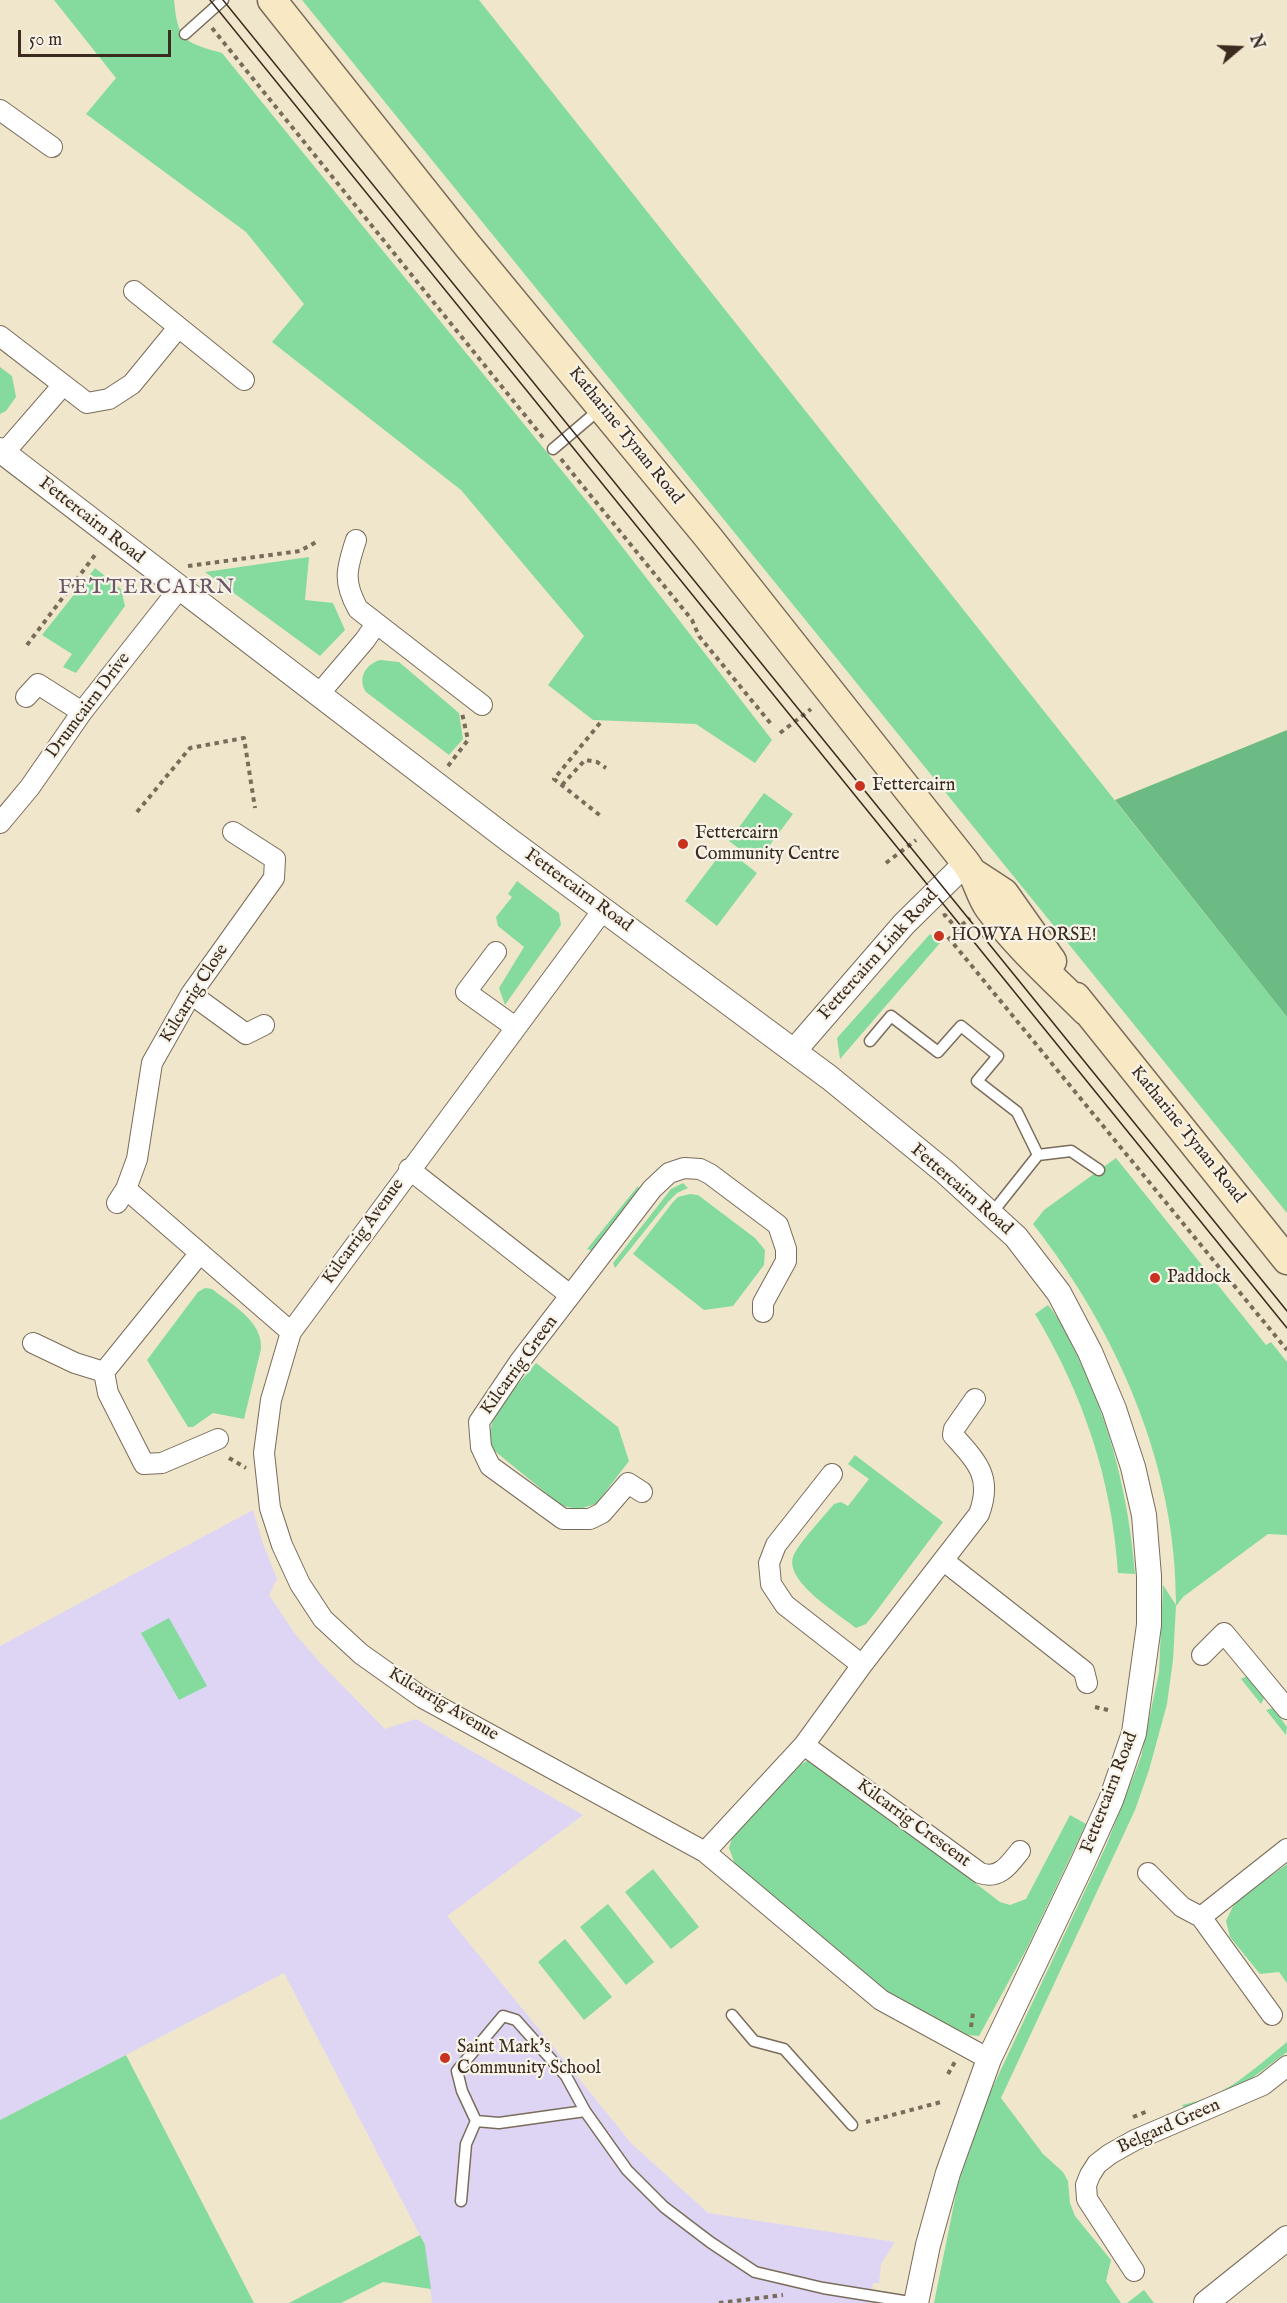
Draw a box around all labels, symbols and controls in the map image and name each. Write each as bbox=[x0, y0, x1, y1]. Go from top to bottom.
scale bar bbox=[21, 18, 174, 56]
north arrow bbox=[1209, 18, 1269, 78]
text: 50 m bbox=[29, 29, 62, 52]
text: N bbox=[1244, 32, 1268, 52]
street label: Katharine Tynan Road bbox=[563, 363, 687, 509]
street label: Fettercairn Road bbox=[34, 473, 148, 569]
district label: FETTERCAIRN bbox=[58, 576, 236, 602]
street label: Drumcairn Drive bbox=[42, 649, 136, 763]
place label: Fettercairn bbox=[872, 775, 955, 797]
marker: Fettercairn bbox=[853, 779, 867, 793]
place label: Fettercairn Community Centre bbox=[695, 823, 840, 866]
marker: Fettercairn Community Centre bbox=[676, 837, 690, 851]
street label: Fettercairn Road bbox=[520, 845, 636, 937]
street label: Fettercairn Link Road bbox=[815, 885, 943, 1025]
place label: HOWYA HORSE! bbox=[951, 925, 1097, 947]
marker: HOWYA HORSE! bbox=[932, 929, 946, 943]
street label: Kilcarrig Close bbox=[156, 941, 234, 1047]
street label: Katharine Tynan Road bbox=[1125, 1062, 1249, 1208]
street label: Fettercairn Road bbox=[906, 1140, 1016, 1240]
street label: Kilcarrig Avenue bbox=[319, 1175, 409, 1289]
place label: Paddock bbox=[1167, 1267, 1231, 1289]
marker: Paddock bbox=[1148, 1271, 1162, 1285]
street label: Kilcarrig Green bbox=[477, 1312, 563, 1420]
street label: Kilcarrig Avenue bbox=[384, 1664, 502, 1746]
street label: Fettercairn Road bbox=[1077, 1729, 1143, 1857]
street label: Kilcarrig Crescent bbox=[852, 1775, 974, 1873]
place label: Saint Mark's Community School bbox=[457, 2037, 601, 2080]
marker: Saint Mark's Community School bbox=[438, 2051, 452, 2065]
street label: Belgard Green bbox=[1114, 2095, 1224, 2159]

